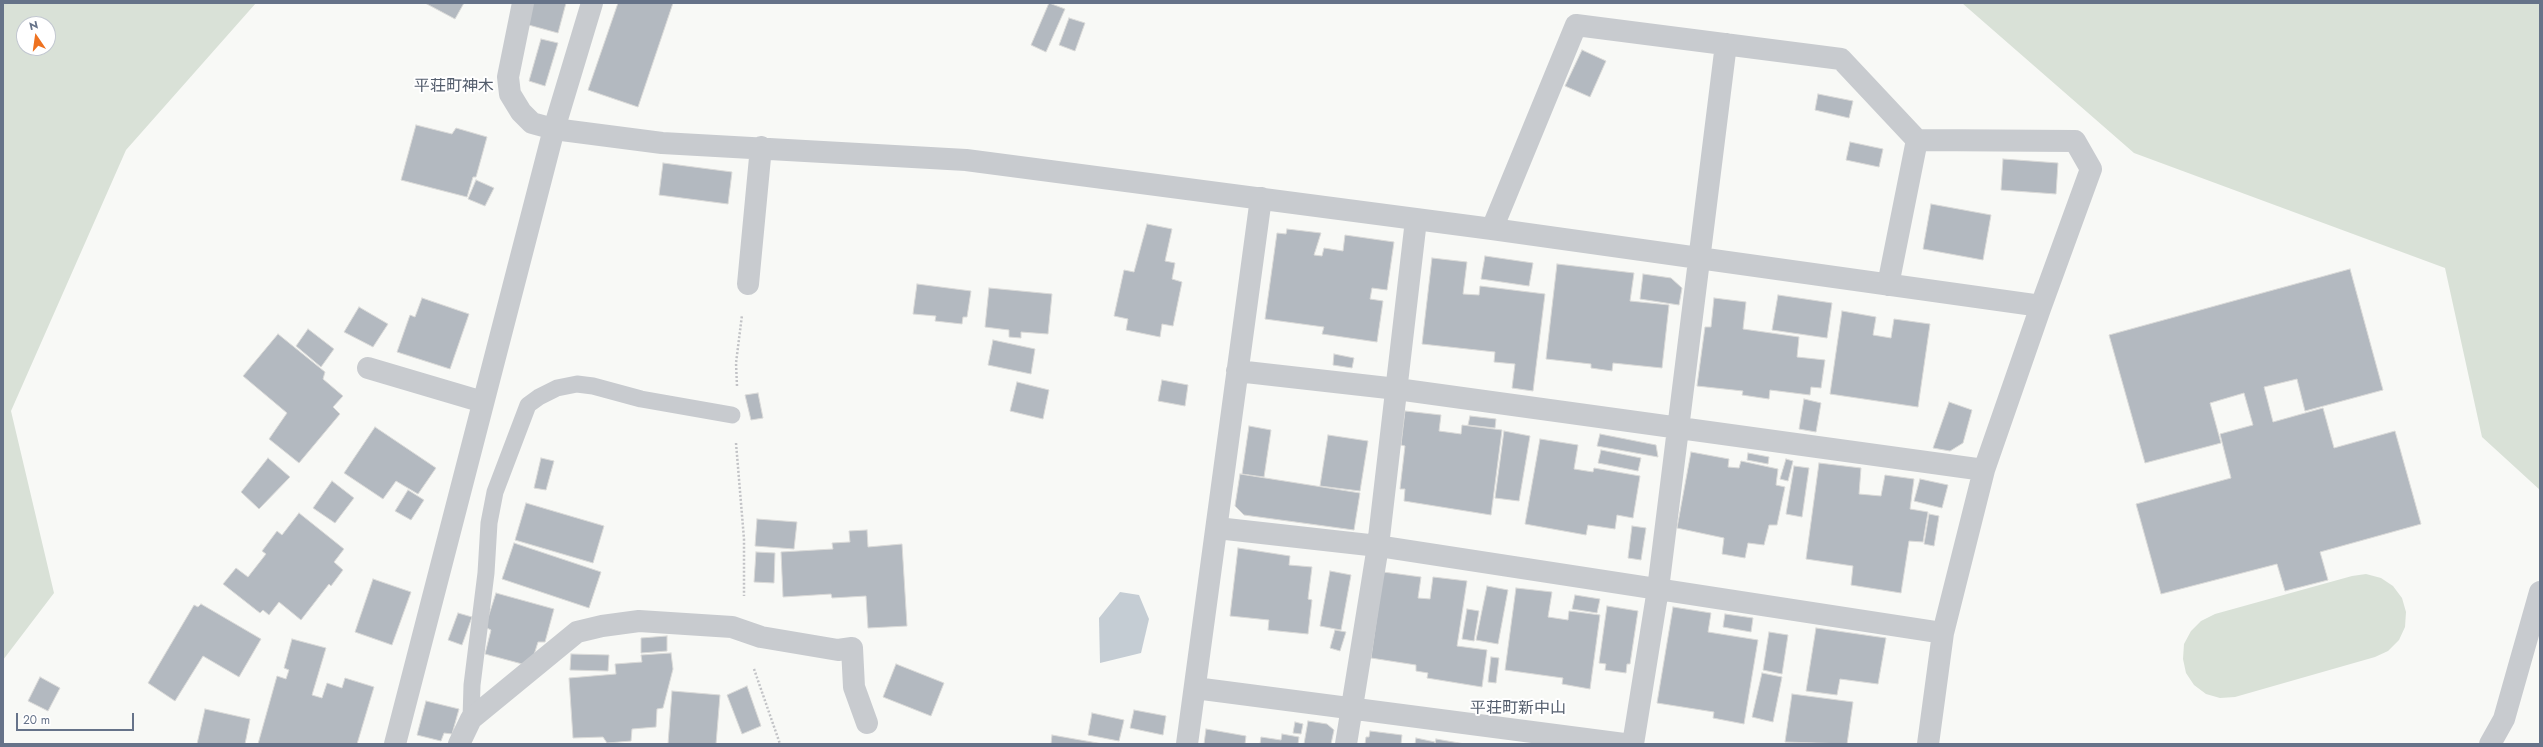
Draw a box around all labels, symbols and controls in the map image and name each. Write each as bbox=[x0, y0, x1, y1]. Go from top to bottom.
north arrow bbox=[16, 16, 56, 56]
text: N bbox=[27, 17, 40, 34]
district label: 平荘町神木 bbox=[414, 77, 494, 97]
district label: 平荘町新中山 bbox=[1470, 699, 1566, 719]
scale bar bbox=[18, 705, 136, 731]
text: 20 m bbox=[23, 711, 50, 729]

